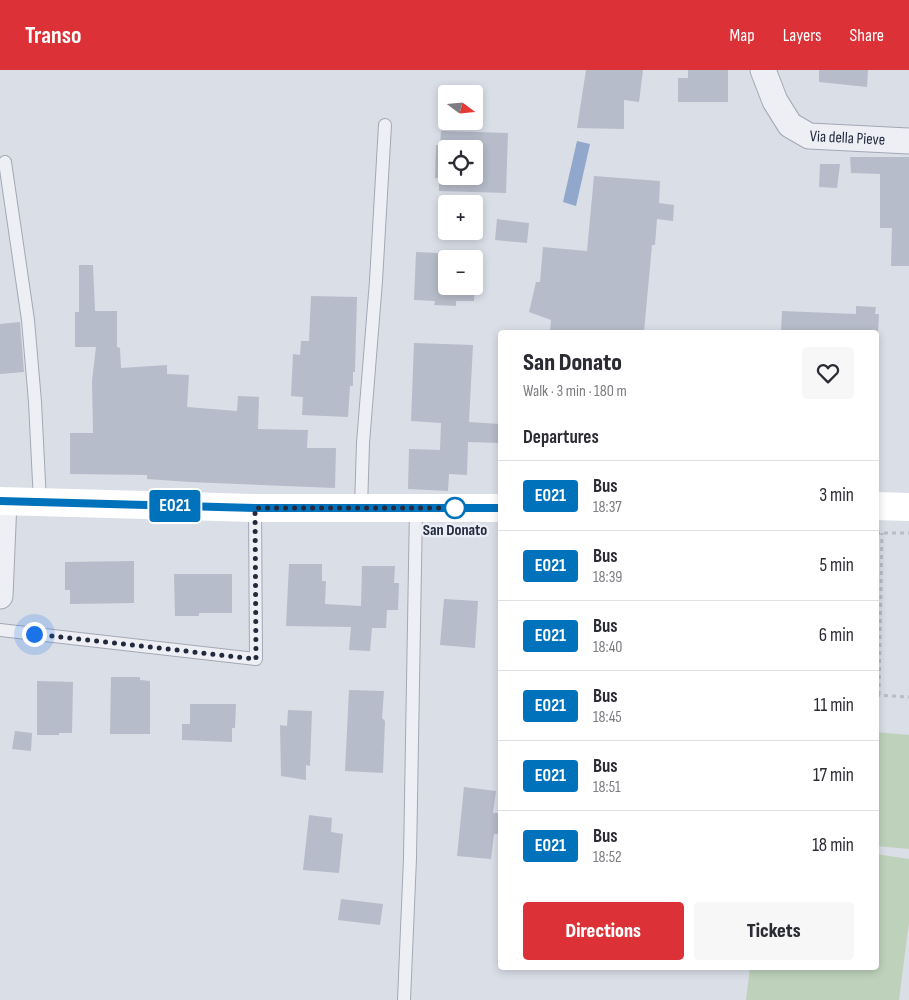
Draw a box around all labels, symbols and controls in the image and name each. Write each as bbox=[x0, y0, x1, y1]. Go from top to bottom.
text: Transo bbox=[25, 21, 81, 50]
text: Map bbox=[730, 25, 755, 46]
text: Layers bbox=[783, 25, 822, 46]
text: Share bbox=[850, 25, 884, 46]
north arrow bbox=[438, 85, 482, 130]
map controls bbox=[438, 85, 483, 295]
street label: Via della Pieve bbox=[809, 127, 886, 149]
button: locate bbox=[438, 140, 483, 185]
button: + bbox=[438, 195, 483, 240]
button: − bbox=[438, 250, 483, 295]
button: heart bbox=[802, 347, 854, 399]
text: San Donato bbox=[523, 348, 622, 377]
text: Walk · 3 min · 180 m bbox=[523, 382, 627, 401]
text: Departures bbox=[523, 426, 599, 449]
text: Bus bbox=[593, 475, 618, 498]
text: 3 min bbox=[819, 484, 854, 507]
text: E021 bbox=[535, 485, 566, 506]
line badge: E021 bbox=[140, 490, 210, 522]
text: E021 bbox=[159, 495, 191, 516]
marker: San Donato bbox=[444, 497, 466, 519]
text: 18:37 bbox=[593, 498, 622, 517]
place label: San Donato bbox=[423, 521, 487, 540]
text: Bus bbox=[593, 545, 618, 568]
text: 5 min bbox=[819, 554, 854, 577]
text: E021 bbox=[535, 555, 566, 576]
text: 18:39 bbox=[593, 568, 622, 587]
text: Bus bbox=[593, 615, 618, 638]
your location bbox=[22, 622, 47, 647]
text: 6 min bbox=[819, 624, 854, 647]
text: E021 bbox=[535, 625, 566, 646]
text: 18:40 bbox=[593, 638, 622, 657]
text: Bus bbox=[593, 685, 618, 708]
text: 11 min bbox=[814, 694, 854, 717]
text: E021 bbox=[535, 695, 566, 716]
text: 18:45 bbox=[593, 708, 622, 727]
text: Bus bbox=[593, 755, 618, 778]
text: 17 min bbox=[813, 764, 854, 787]
text: E021 bbox=[535, 765, 566, 786]
text: 18:51 bbox=[593, 778, 621, 797]
text: Bus bbox=[593, 825, 618, 848]
text: 18 min bbox=[812, 834, 854, 857]
text: E021 bbox=[535, 835, 566, 856]
text: 18:52 bbox=[593, 848, 622, 867]
button: Directions bbox=[523, 902, 684, 960]
button: Tickets bbox=[694, 902, 854, 960]

